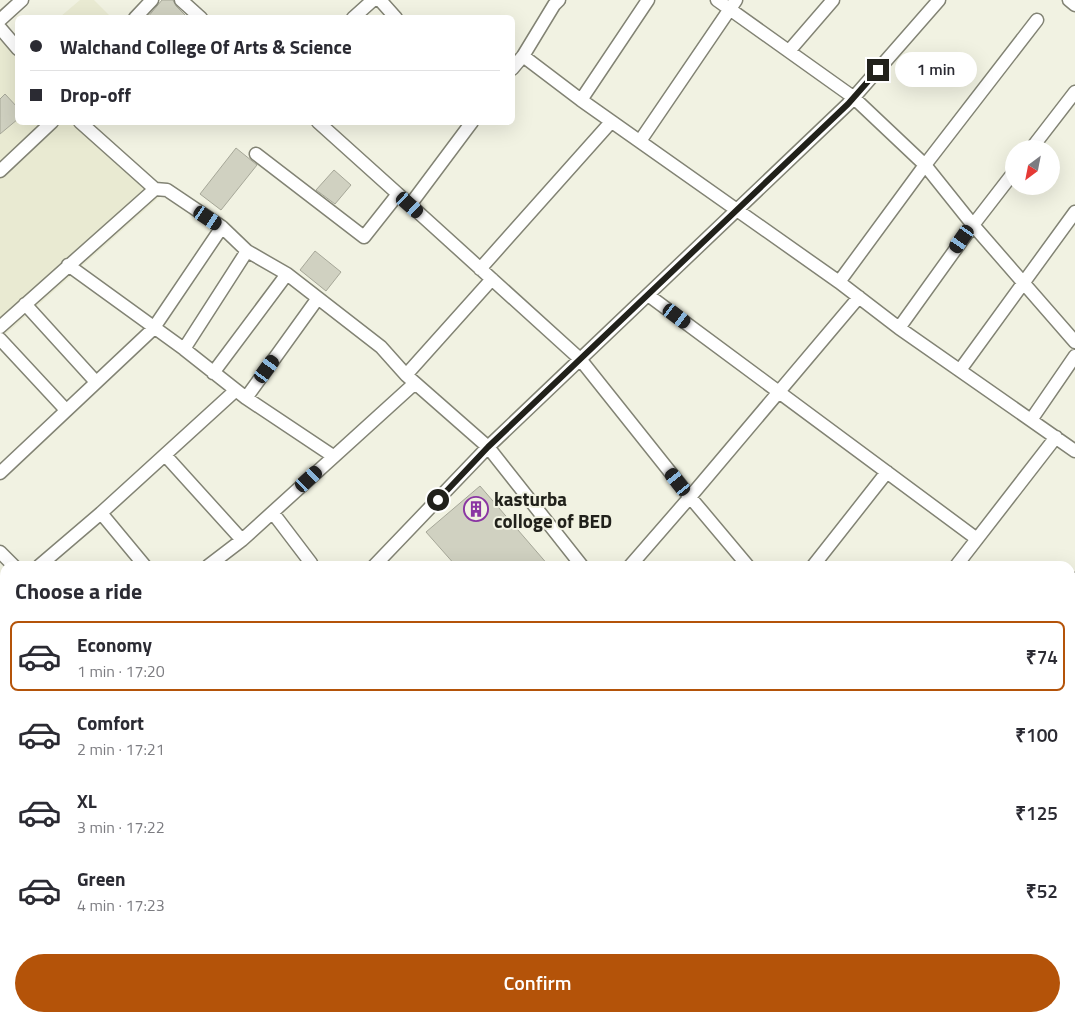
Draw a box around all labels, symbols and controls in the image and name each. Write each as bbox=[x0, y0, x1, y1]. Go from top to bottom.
text: Walchand College Of Arts & Science bbox=[60, 32, 352, 61]
callout: 1 min bbox=[896, 52, 978, 88]
text: 1 min bbox=[917, 57, 955, 81]
route end bbox=[867, 59, 889, 81]
text: Drop-off bbox=[60, 80, 131, 109]
north arrow bbox=[1005, 140, 1060, 195]
map controls bbox=[1005, 140, 1060, 195]
car bbox=[393, 189, 426, 221]
car bbox=[191, 203, 224, 233]
car bbox=[947, 222, 976, 256]
car bbox=[660, 301, 693, 331]
car bbox=[252, 352, 281, 386]
car bbox=[292, 463, 325, 495]
car bbox=[662, 466, 693, 498]
place label: kasturba colloge of BED bbox=[494, 484, 612, 535]
route start bbox=[427, 489, 449, 511]
building icon: kasturba colloge of BED bbox=[463, 496, 489, 522]
text: Choose a ride bbox=[15, 574, 142, 608]
text: Economy bbox=[77, 630, 152, 659]
icon: car bbox=[17, 634, 62, 679]
text: ₹74 bbox=[1026, 642, 1058, 671]
text: 1 min · 17:20 bbox=[77, 659, 165, 683]
text: Comfort bbox=[77, 708, 144, 737]
icon: car bbox=[17, 712, 62, 757]
text: ₹100 bbox=[1015, 720, 1058, 749]
text: 2 min · 17:21 bbox=[77, 737, 165, 761]
text: XL bbox=[77, 786, 97, 815]
icon: car bbox=[17, 790, 62, 835]
text: ₹125 bbox=[1015, 798, 1058, 827]
text: 3 min · 17:22 bbox=[77, 815, 165, 839]
text: Green bbox=[77, 864, 126, 893]
icon: car bbox=[17, 868, 62, 913]
text: ₹52 bbox=[1026, 876, 1058, 905]
text: 4 min · 17:23 bbox=[77, 893, 165, 917]
button: Confirm bbox=[15, 954, 1060, 1012]

